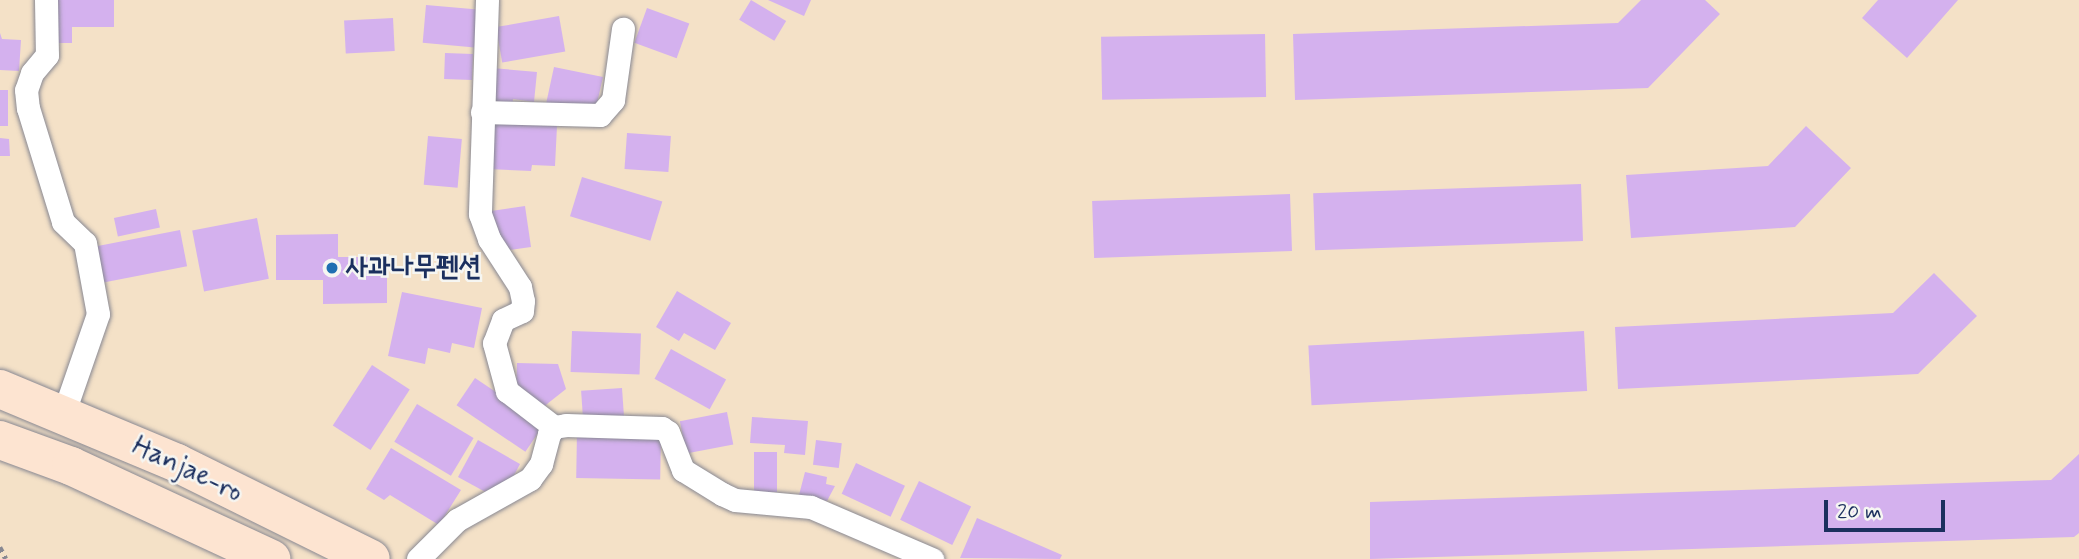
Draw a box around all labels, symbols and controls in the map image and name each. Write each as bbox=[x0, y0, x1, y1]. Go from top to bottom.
place label: 사과나무펜션 bbox=[346, 251, 481, 285]
marker: 사과나무펜션 bbox=[324, 260, 340, 276]
street label: Hanjae-ro bbox=[126, 430, 248, 510]
scale bar bbox=[1827, 486, 1948, 530]
text: 20 m bbox=[1837, 498, 1882, 526]

